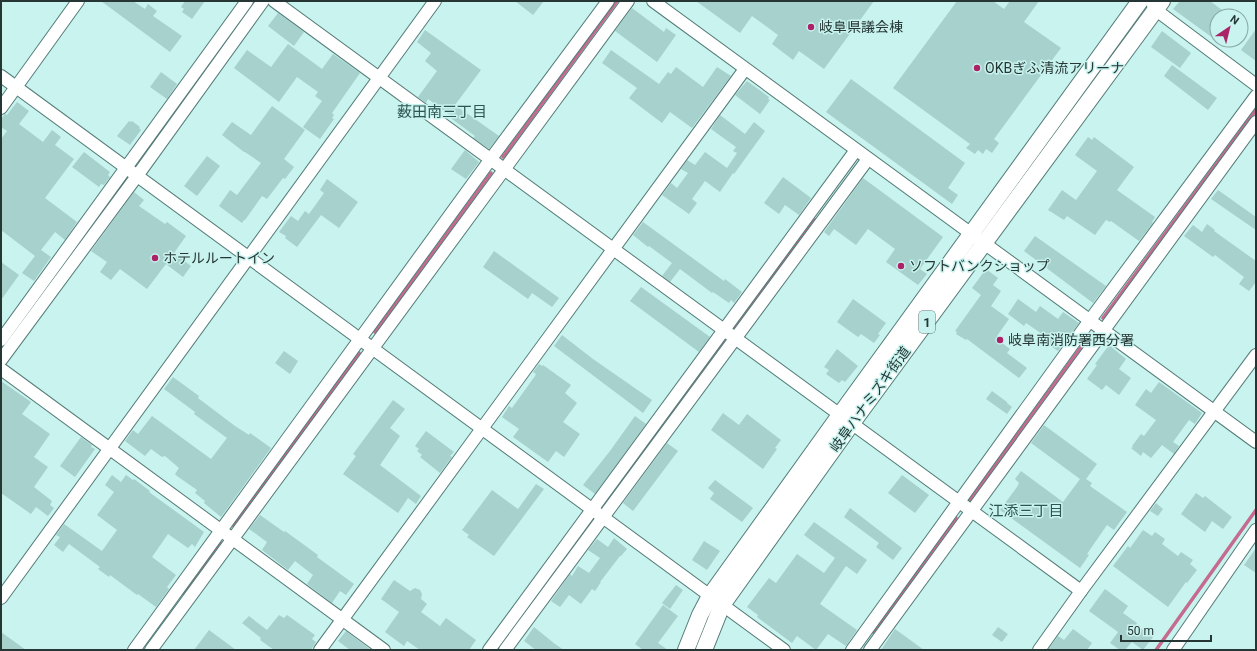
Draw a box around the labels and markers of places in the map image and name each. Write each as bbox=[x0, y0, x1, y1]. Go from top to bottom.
place label: 岐阜県議会棟 bbox=[819, 19, 903, 35]
marker: 岐阜県議会棟 bbox=[806, 22, 816, 32]
place label: OKBぎふ清流アリーナ bbox=[985, 60, 1124, 76]
marker: OKBぎふ清流アリーナ bbox=[972, 63, 982, 73]
place label: ホテルルートイン bbox=[163, 250, 275, 266]
marker: ホテルルートイン bbox=[150, 253, 160, 263]
place label: ソフトバンクショップ bbox=[909, 258, 1050, 274]
marker: ソフトバンクショップ bbox=[896, 261, 906, 271]
place label: 岐阜南消防署西分署 bbox=[1008, 332, 1134, 348]
marker: 岐阜南消防署西分署 bbox=[995, 335, 1005, 345]

